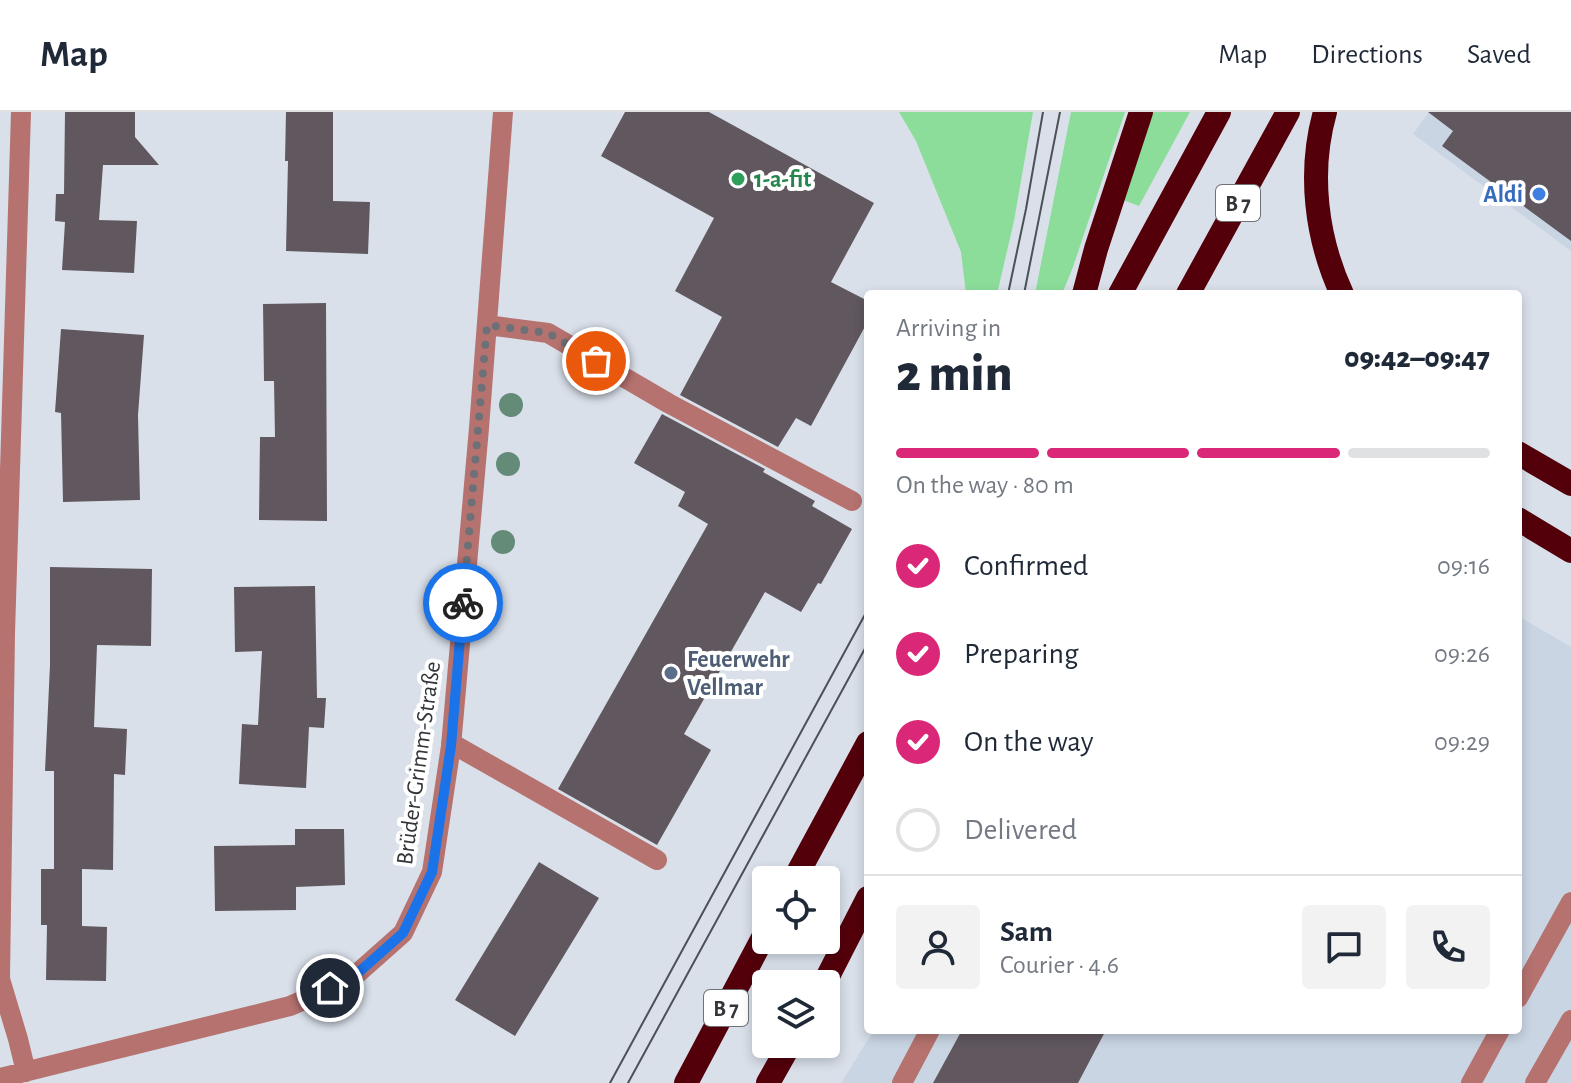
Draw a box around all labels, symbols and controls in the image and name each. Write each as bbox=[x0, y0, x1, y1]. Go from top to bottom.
text: Map bbox=[40, 36, 108, 74]
text: Map bbox=[1218, 41, 1267, 69]
text: Directions bbox=[1311, 41, 1423, 69]
text: Saved bbox=[1467, 41, 1531, 69]
place label: 1-a-fit bbox=[754, 168, 811, 192]
marker: 1-a-fit bbox=[729, 170, 747, 188]
place label: Aldi bbox=[1483, 183, 1523, 207]
road number: B 7 bbox=[1216, 185, 1260, 221]
marker: Aldi bbox=[1530, 185, 1548, 203]
text: Arriving in bbox=[896, 315, 1001, 341]
pin bbox=[562, 327, 630, 395]
icon: bag bbox=[574, 339, 618, 383]
text: 09:42–09:47 bbox=[1344, 343, 1490, 373]
text: 2 min bbox=[896, 348, 1012, 400]
text: On the way · 80 m bbox=[896, 472, 1074, 498]
icon: check bbox=[896, 544, 940, 588]
text: Confirmed bbox=[964, 551, 1088, 581]
text: 09:16 bbox=[1437, 553, 1490, 579]
courier bbox=[423, 563, 503, 643]
icon: bike bbox=[441, 581, 485, 625]
icon: check bbox=[896, 632, 940, 676]
text: Preparing bbox=[964, 639, 1079, 669]
text: 09:26 bbox=[1434, 641, 1490, 667]
place label: Feuerwehr Vellmar bbox=[687, 648, 790, 700]
street label: Brüder-Grimm-Straße bbox=[393, 660, 445, 866]
marker: Feuerwehr Vellmar bbox=[662, 664, 680, 682]
icon: check bbox=[896, 720, 940, 764]
text: On the way bbox=[964, 727, 1093, 757]
text: 09:29 bbox=[1434, 729, 1490, 755]
text: Delivered bbox=[964, 815, 1077, 845]
map controls bbox=[752, 866, 840, 1058]
button: locate bbox=[752, 866, 840, 954]
button: person bbox=[896, 905, 980, 989]
button: chat bbox=[1302, 905, 1386, 989]
button: phone bbox=[1406, 905, 1490, 989]
text: Sam bbox=[1000, 917, 1053, 947]
text: Courier · 4.6 bbox=[1000, 952, 1119, 978]
pin bbox=[296, 954, 364, 1022]
icon: home bbox=[308, 966, 352, 1010]
button: layers bbox=[752, 970, 840, 1058]
road number: B 7 bbox=[704, 990, 748, 1026]

